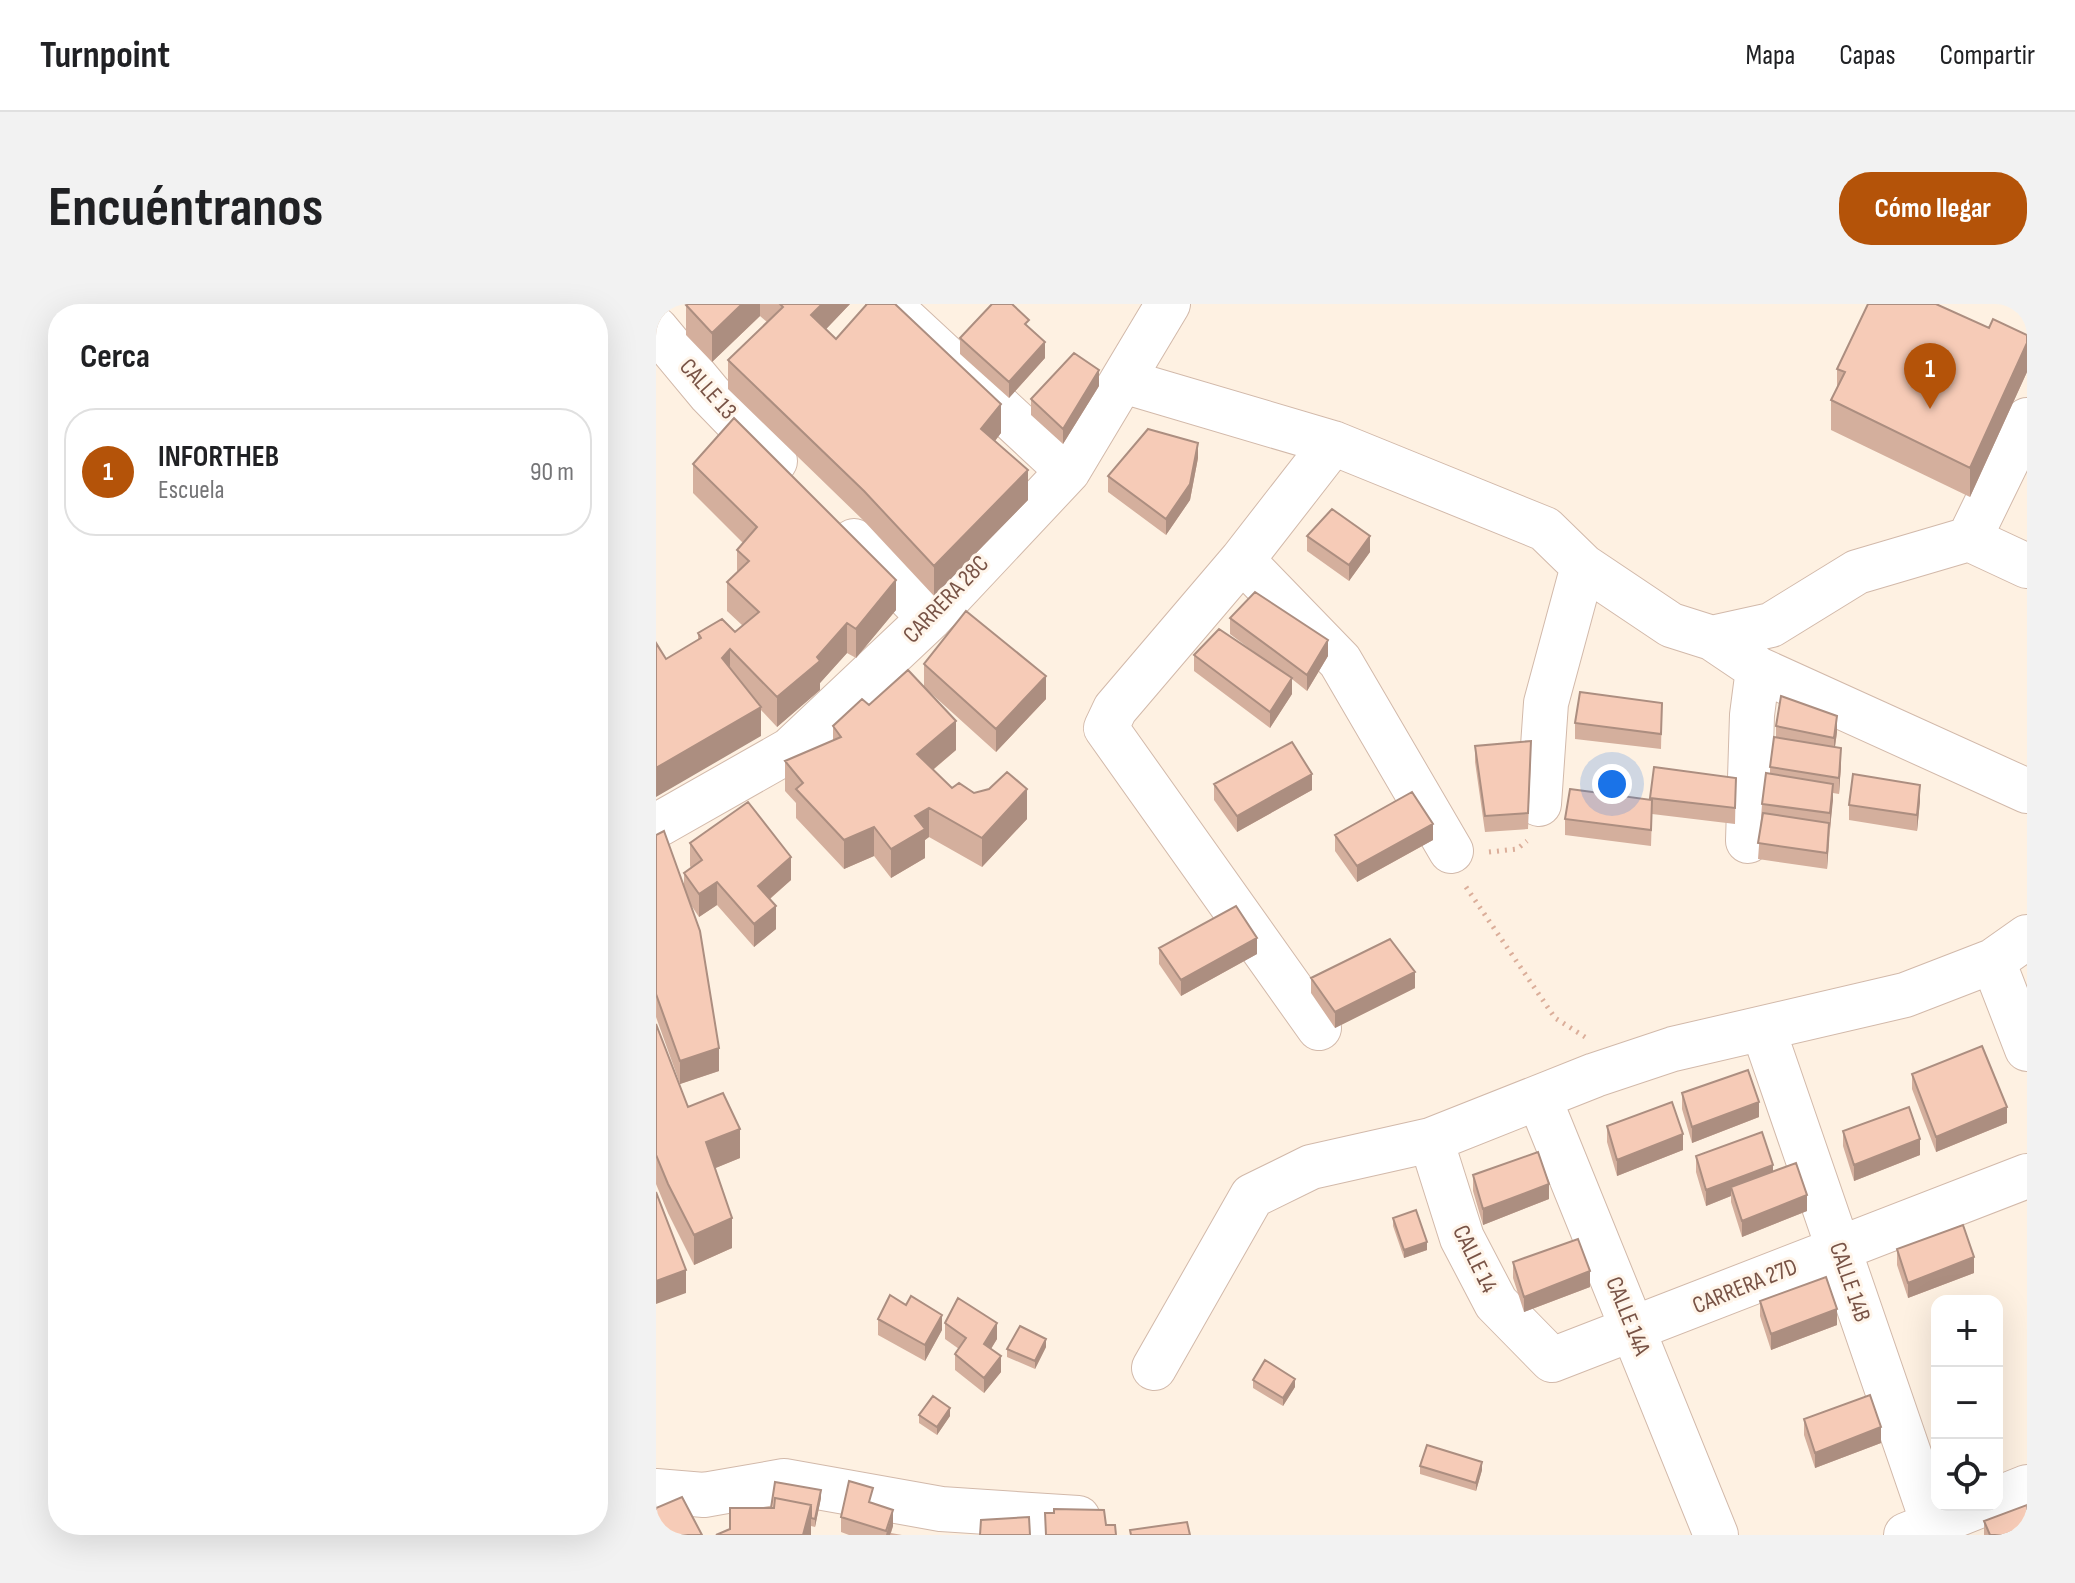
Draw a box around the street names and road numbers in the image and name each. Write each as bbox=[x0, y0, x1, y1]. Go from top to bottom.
street label: CALLE 13 bbox=[673, 353, 743, 425]
street label: CARRERA 28C bbox=[897, 549, 995, 649]
street label: CALLE 14 bbox=[1446, 1220, 1504, 1298]
street label: CALLE 14B bbox=[1823, 1238, 1877, 1326]
street label: CARRERA 27D bbox=[1688, 1252, 1802, 1320]
street label: CALLE 14A bbox=[1599, 1273, 1657, 1360]

